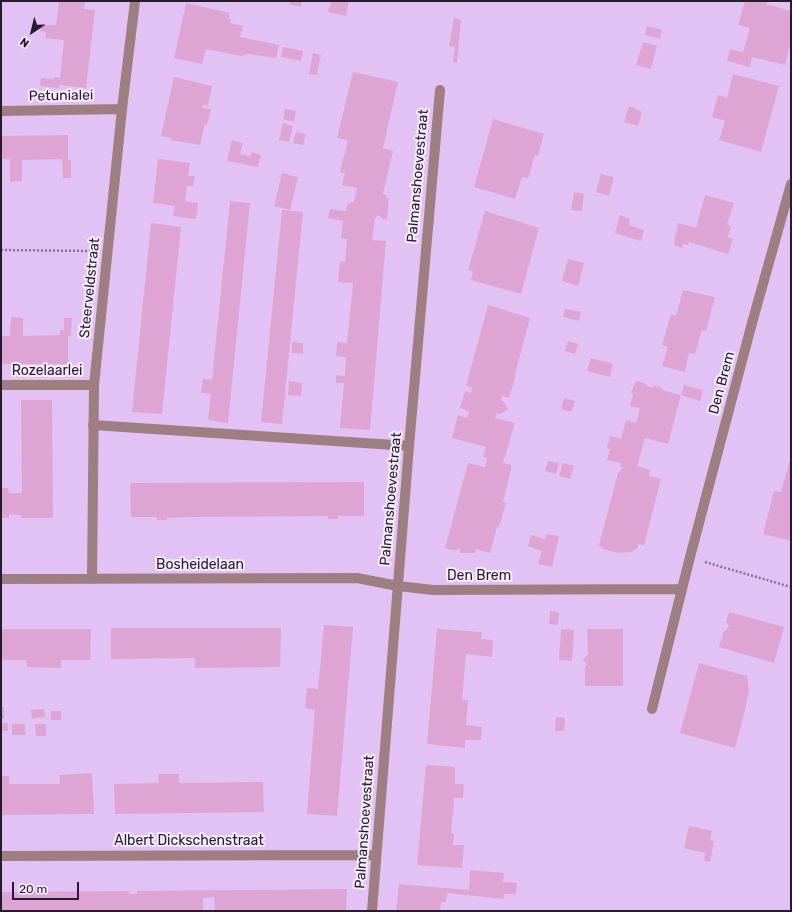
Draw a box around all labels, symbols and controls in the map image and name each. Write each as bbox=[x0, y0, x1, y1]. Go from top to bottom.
north arrow bbox=[12, 12, 52, 52]
text: N bbox=[18, 35, 32, 50]
street label: Petunialei bbox=[28, 87, 94, 105]
street label: Palmanshoevestraat bbox=[404, 109, 432, 243]
street label: Steerveldstraat bbox=[76, 237, 104, 339]
street label: Den Brem bbox=[706, 350, 738, 416]
street label: Rozelaarlei bbox=[12, 363, 82, 379]
street label: Palmanshoevestraat bbox=[377, 432, 405, 566]
street label: Bosheidelaan bbox=[156, 557, 244, 573]
street label: Den Brem bbox=[447, 568, 511, 584]
street label: Palmanshoevestraat bbox=[352, 755, 378, 889]
street label: Albert Dickschenstraat bbox=[114, 833, 264, 849]
scale bar bbox=[14, 874, 81, 900]
text: 20 m bbox=[19, 882, 47, 896]

